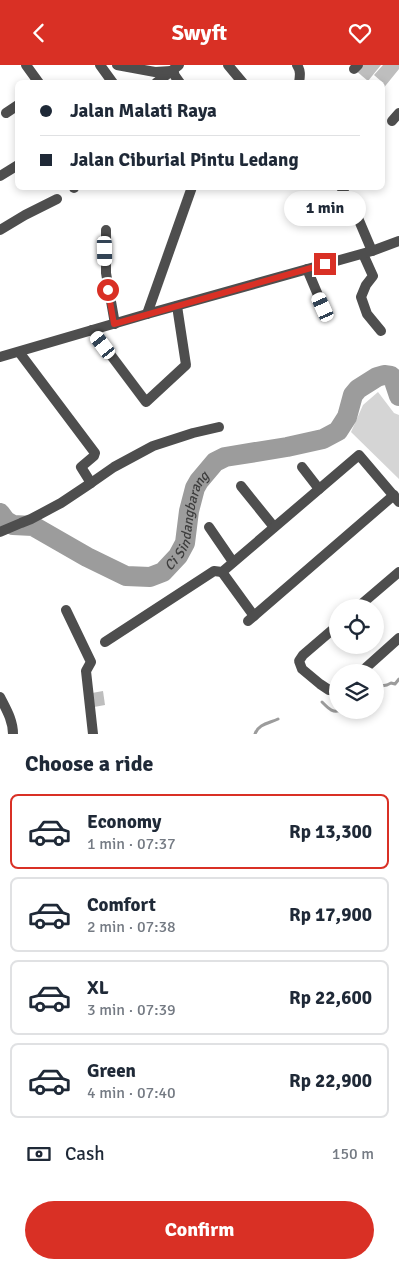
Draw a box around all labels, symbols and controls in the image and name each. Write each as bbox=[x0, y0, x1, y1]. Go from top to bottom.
icon: back bbox=[25, 19, 53, 47]
text: Swyft bbox=[172, 19, 227, 46]
icon: heart bbox=[346, 19, 374, 47]
text: Jalan Malati Raya bbox=[70, 99, 217, 123]
text: Jalan Ciburial Pintu Ledang bbox=[70, 148, 299, 172]
callout: 1 min bbox=[284, 191, 366, 227]
text: 1 min bbox=[306, 198, 344, 218]
car bbox=[97, 236, 112, 266]
route end bbox=[314, 253, 336, 275]
route start bbox=[97, 279, 119, 301]
car bbox=[310, 290, 335, 324]
car bbox=[87, 329, 118, 361]
water label: Ci Sindangbarang bbox=[161, 467, 214, 574]
map controls bbox=[329, 599, 384, 719]
button: locate bbox=[329, 599, 384, 654]
button: layers bbox=[329, 664, 384, 719]
text: Choose a ride bbox=[25, 750, 153, 777]
icon: car bbox=[27, 809, 72, 854]
text: Economy bbox=[87, 810, 161, 834]
text: Rp 13,300 bbox=[289, 820, 372, 844]
text: 1 min · 07:37 bbox=[87, 834, 176, 854]
icon: car bbox=[27, 892, 72, 937]
text: Comfort bbox=[87, 893, 156, 917]
text: Rp 17,900 bbox=[289, 903, 372, 927]
text: 2 min · 07:38 bbox=[87, 917, 176, 937]
icon: car bbox=[27, 975, 72, 1020]
text: XL bbox=[87, 976, 109, 1000]
text: Rp 22,600 bbox=[289, 986, 372, 1010]
text: 3 min · 07:39 bbox=[87, 1000, 176, 1020]
icon: car bbox=[27, 1058, 72, 1103]
text: Green bbox=[87, 1059, 136, 1083]
text: Rp 22,900 bbox=[289, 1069, 372, 1093]
text: 4 min · 07:40 bbox=[87, 1083, 176, 1103]
icon: cash bbox=[25, 1140, 53, 1168]
text: Cash bbox=[65, 1142, 105, 1166]
text: 150 m bbox=[332, 1144, 374, 1164]
button: Confirm bbox=[25, 1201, 374, 1259]

